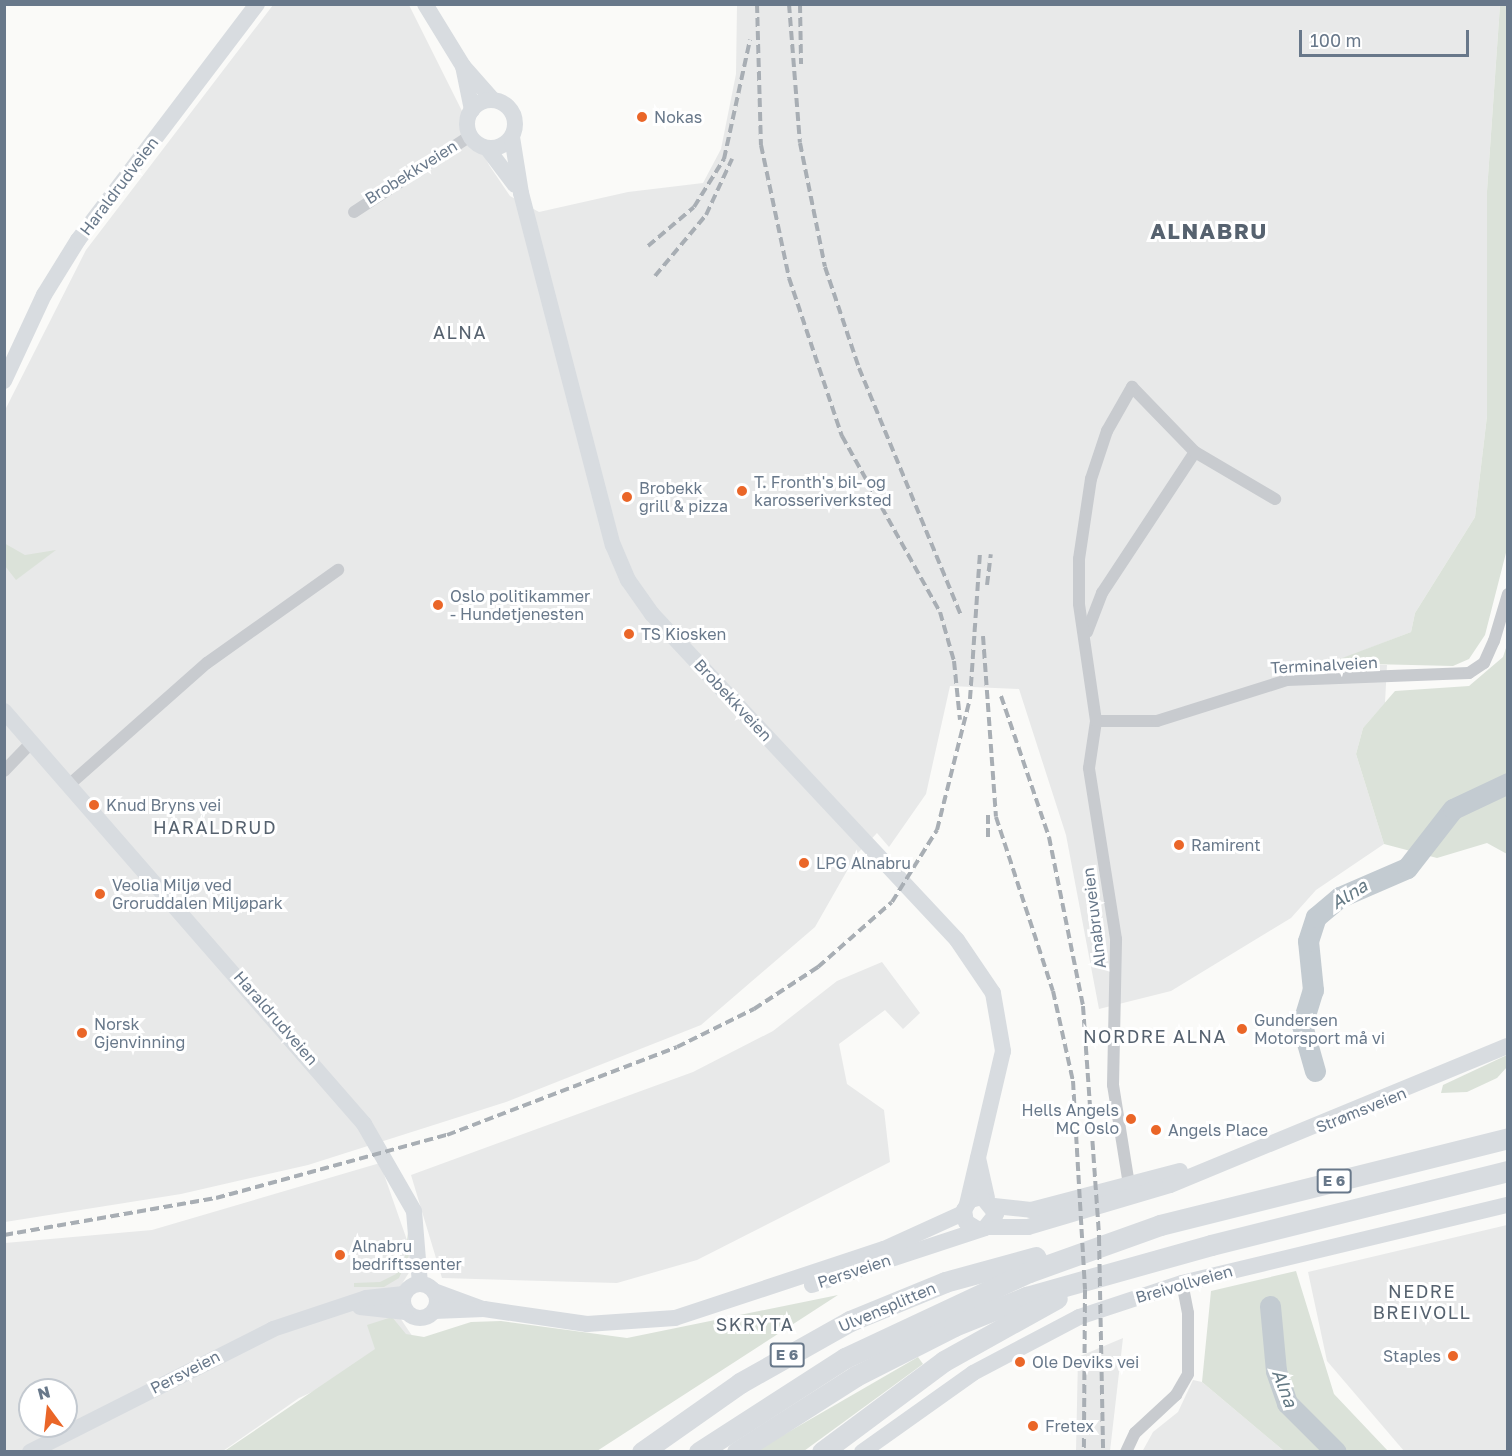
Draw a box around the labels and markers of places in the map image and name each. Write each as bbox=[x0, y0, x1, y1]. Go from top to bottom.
place label: Nokas bbox=[654, 107, 702, 127]
marker: Nokas bbox=[635, 110, 649, 124]
place label: T. Fronth's bil- og karosseriverksted bbox=[754, 472, 892, 510]
place label: Brobekk grill & pizza bbox=[639, 478, 728, 516]
marker: T. Fronth's bil- og karosseriverksted bbox=[735, 484, 749, 498]
marker: Brobekk grill & pizza bbox=[620, 490, 634, 504]
place label: Oslo politikammer - Hundetjenesten bbox=[450, 586, 590, 624]
marker: Oslo politikammer - Hundetjenesten bbox=[431, 598, 445, 612]
place label: TS Kiosken bbox=[641, 624, 726, 644]
marker: TS Kiosken bbox=[622, 627, 636, 641]
place label: Knud Bryns vei bbox=[106, 795, 221, 815]
marker: Knud Bryns vei bbox=[87, 798, 101, 812]
place label: Ramirent bbox=[1191, 835, 1261, 855]
marker: Ramirent bbox=[1172, 838, 1186, 852]
place label: LPG Alnabru bbox=[816, 853, 911, 873]
marker: LPG Alnabru bbox=[797, 856, 811, 870]
place label: Veolia Miljø ved Groruddalen Miljøpark bbox=[112, 875, 283, 913]
marker: Veolia Miljø ved Groruddalen Miljøpark bbox=[93, 887, 107, 901]
place label: Gundersen Motorsport må vi bbox=[1254, 1010, 1385, 1048]
place label: Norsk Gjenvinning bbox=[94, 1014, 185, 1052]
marker: Gundersen Motorsport må vi bbox=[1235, 1022, 1249, 1036]
marker: Norsk Gjenvinning bbox=[75, 1026, 89, 1040]
place label: Hells Angels MC Oslo bbox=[1022, 1100, 1119, 1138]
marker: Hells Angels MC Oslo bbox=[1124, 1112, 1138, 1126]
place label: Angels Place bbox=[1168, 1120, 1268, 1140]
marker: Angels Place bbox=[1149, 1123, 1163, 1137]
place label: Alnabru bedriftssenter bbox=[352, 1236, 462, 1274]
marker: Alnabru bedriftssenter bbox=[333, 1248, 347, 1262]
place label: Staples bbox=[1383, 1346, 1441, 1366]
marker: Staples bbox=[1446, 1349, 1460, 1363]
place label: Ole Deviks vei bbox=[1032, 1352, 1139, 1372]
marker: Ole Deviks vei bbox=[1013, 1355, 1027, 1369]
place label: Fretex bbox=[1045, 1416, 1094, 1436]
marker: Fretex bbox=[1026, 1419, 1040, 1433]

